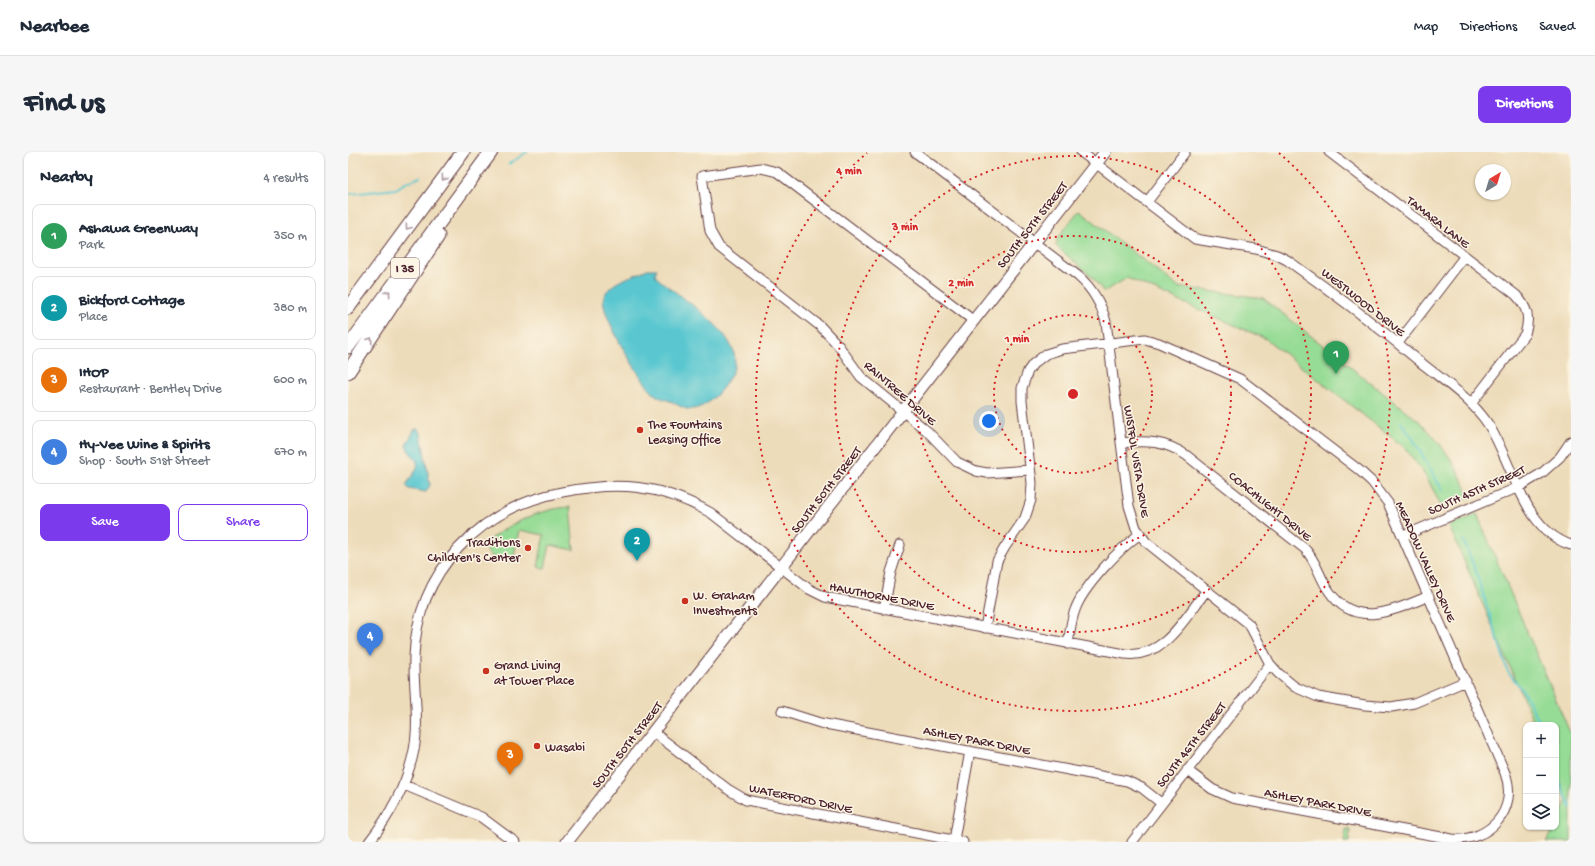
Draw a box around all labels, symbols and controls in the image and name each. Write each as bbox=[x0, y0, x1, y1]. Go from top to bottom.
text: Nearbee bbox=[20, 16, 89, 39]
text: Map bbox=[1414, 19, 1438, 36]
text: Directions bbox=[1460, 19, 1517, 36]
text: Saved bbox=[1539, 19, 1575, 36]
button: Directions bbox=[1478, 86, 1571, 123]
text: Find us bbox=[24, 88, 104, 121]
north arrow bbox=[1475, 164, 1511, 200]
text: 4 min bbox=[835, 165, 862, 179]
text: Nearby bbox=[40, 168, 93, 188]
text: 4 results bbox=[264, 171, 308, 186]
one-way arrow bbox=[442, 173, 449, 180]
street label: SOUTH 50TH STREET bbox=[995, 179, 1072, 272]
street label: TAMARA LANE bbox=[1402, 193, 1473, 253]
text: Ashawa Greenway bbox=[79, 220, 198, 238]
text: 3 min bbox=[891, 221, 918, 235]
one-way arrow bbox=[405, 223, 413, 230]
text: 1 bbox=[51, 229, 57, 244]
text: 350 m bbox=[274, 229, 307, 244]
text: Park bbox=[79, 238, 104, 253]
road number: I 35 bbox=[391, 258, 419, 278]
street label: WESTWOOD DRIVE bbox=[1318, 266, 1408, 341]
text: 2 min bbox=[948, 277, 974, 291]
one-way arrow bbox=[383, 290, 390, 297]
text: Bickford Cottage bbox=[79, 292, 185, 310]
text: 2 bbox=[51, 301, 57, 316]
text: 380 m bbox=[273, 301, 307, 316]
text: Place bbox=[79, 310, 107, 325]
text: 1 min bbox=[1004, 333, 1030, 347]
one-way arrow bbox=[365, 337, 373, 344]
pin: 1 bbox=[1323, 341, 1349, 374]
street label: RAINTREE DRIVE bbox=[860, 358, 939, 430]
text: IHOP bbox=[79, 364, 108, 382]
text: 3 bbox=[51, 373, 57, 388]
text: 600 m bbox=[273, 373, 307, 388]
text: Restaurant · Bentley Drive bbox=[79, 382, 222, 397]
centre of rings bbox=[1066, 387, 1080, 401]
street label: WISTFUL VISTA DRIVE bbox=[1119, 404, 1152, 519]
your location bbox=[979, 411, 999, 431]
place label: The Fountains Leasing Office bbox=[647, 418, 723, 448]
marker: The Fountains Leasing Office bbox=[635, 425, 645, 435]
text: Hy-Vee Wine & Spirits bbox=[79, 436, 210, 454]
street label: SOUTH 50TH STREET bbox=[789, 444, 866, 537]
text: 4 bbox=[51, 445, 57, 460]
text: 670 m bbox=[274, 445, 307, 460]
text: Shop · South 51st Street bbox=[79, 454, 210, 469]
street label: SOUTH 45TH STREET bbox=[1426, 463, 1529, 519]
street label: COACHLIGHT DRIVE bbox=[1225, 469, 1315, 546]
street label: MEADOW VALLEY DRIVE bbox=[1391, 499, 1458, 626]
button: Save bbox=[40, 504, 170, 541]
button: Share bbox=[178, 504, 308, 541]
pin: 2 bbox=[624, 528, 650, 561]
place label: Traditions Children's Center bbox=[427, 536, 521, 566]
marker: Traditions Children's Center bbox=[523, 543, 533, 553]
street label: HAWTHORNE DRIVE bbox=[828, 580, 936, 615]
place label: W. Graham Investments bbox=[693, 589, 758, 619]
marker: W. Graham Investments bbox=[680, 596, 690, 606]
pin: 4 bbox=[357, 623, 383, 656]
place label: Grand Living at Tower Place bbox=[494, 659, 574, 689]
marker: Grand Living at Tower Place bbox=[481, 666, 491, 676]
street label: SOUTH 50TH STREET bbox=[590, 699, 667, 792]
street label: SOUTH 46TH STREET bbox=[1154, 699, 1231, 791]
map controls bbox=[1523, 722, 1559, 830]
button: + bbox=[1523, 722, 1559, 758]
street label: ASHLEY PARK DRIVE bbox=[922, 724, 1032, 759]
marker: Wasabi bbox=[532, 741, 542, 751]
place label: Wasabi bbox=[545, 741, 585, 756]
pin: 3 bbox=[497, 742, 523, 775]
button: − bbox=[1523, 758, 1559, 794]
street label: WATERFORD DRIVE bbox=[747, 781, 854, 818]
street label: ASHLEY PARK DRIVE bbox=[1263, 786, 1373, 821]
button: layers bbox=[1523, 794, 1559, 830]

